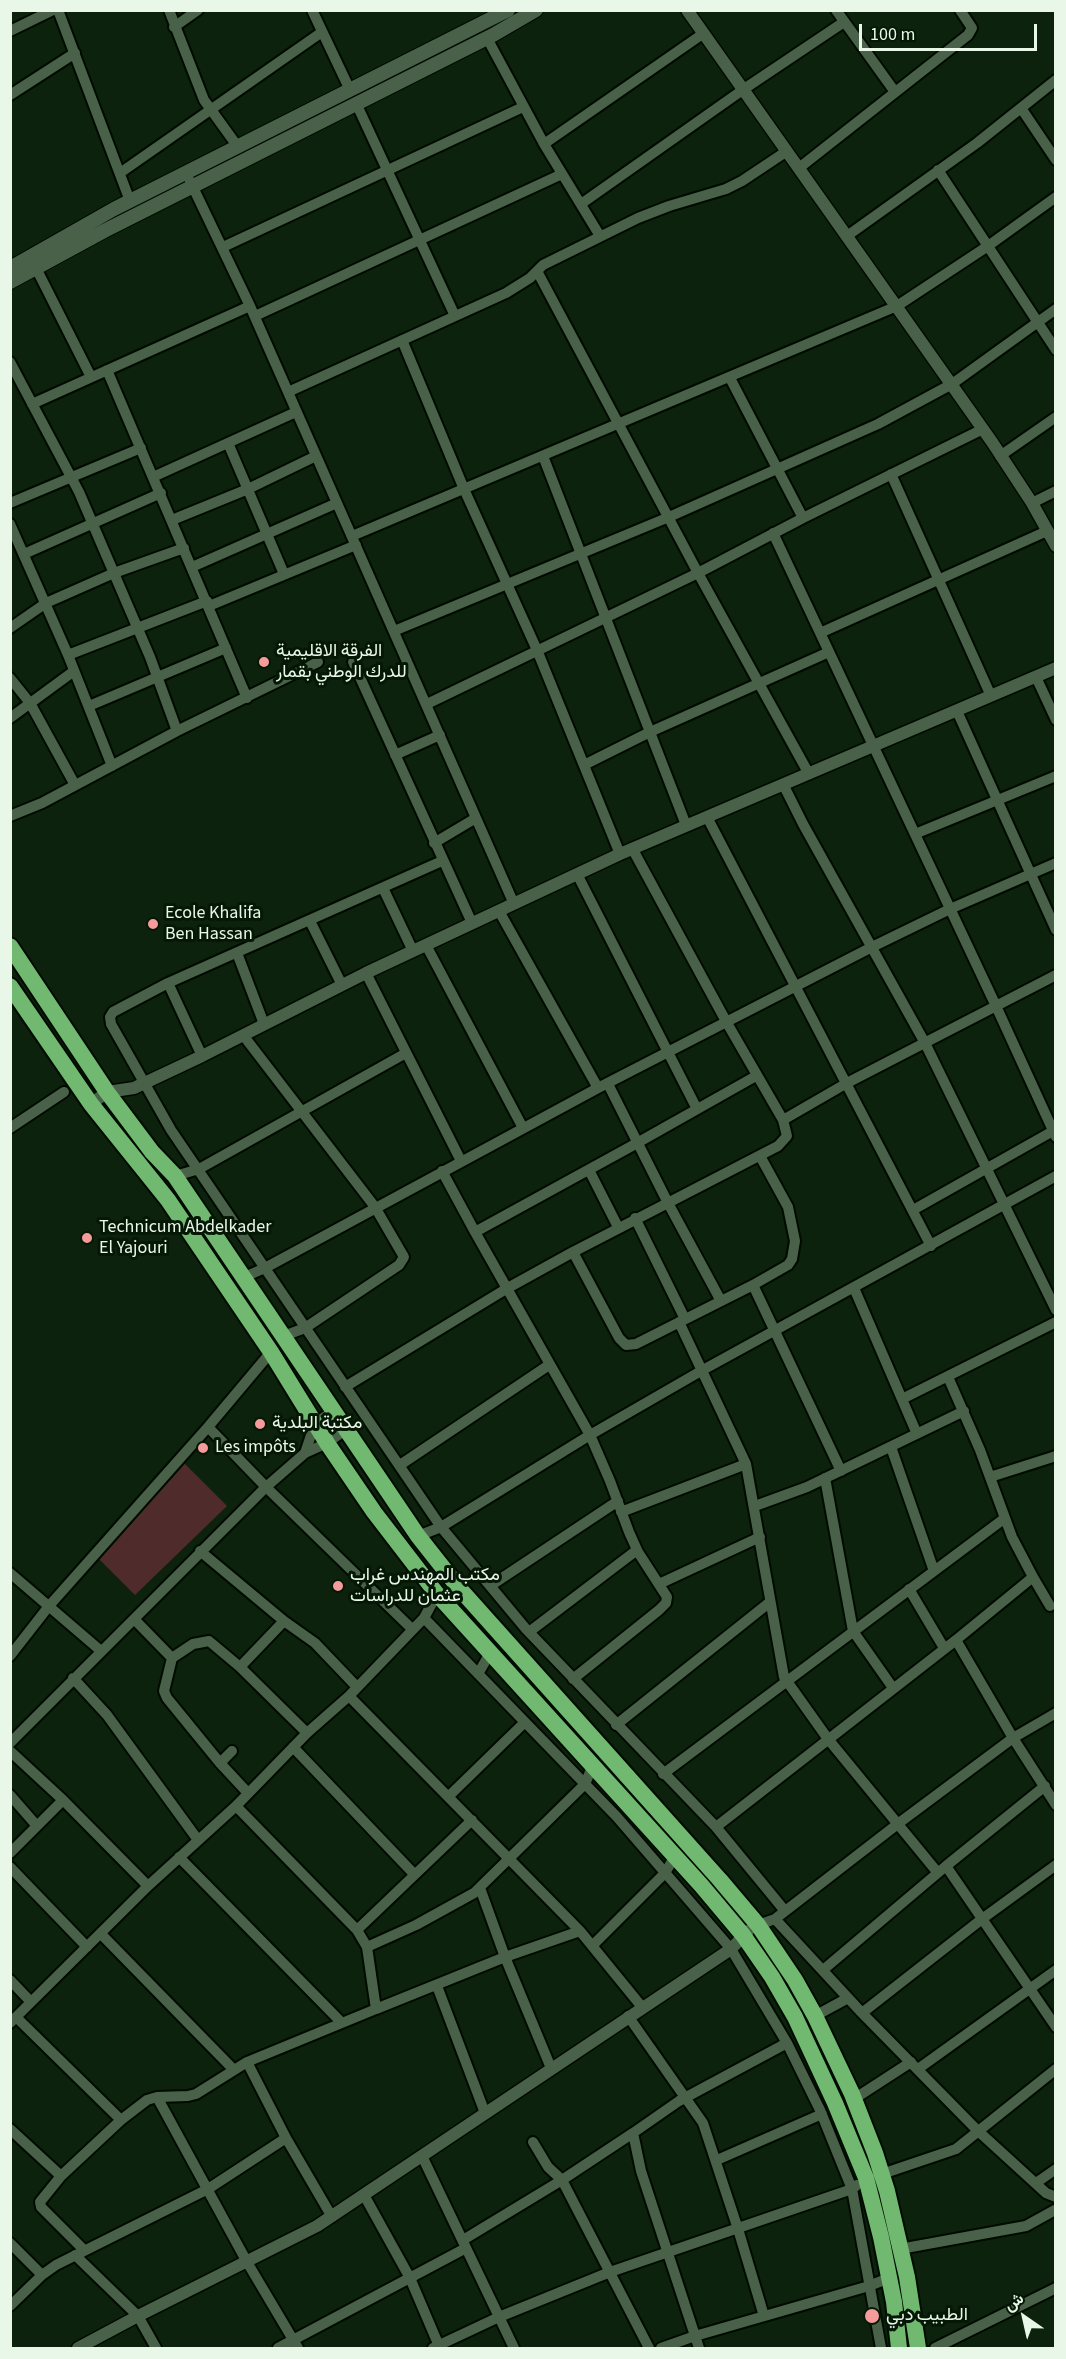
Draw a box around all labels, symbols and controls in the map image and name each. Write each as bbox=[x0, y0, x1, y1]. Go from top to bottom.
scale bar bbox=[862, 12, 1040, 50]
text: 100 m bbox=[870, 22, 915, 47]
place label: الفرقة الاقليمية للدرك الوطني بقمار bbox=[276, 641, 407, 684]
marker: الفرقة الاقليمية للدرك الوطني بقمار bbox=[257, 655, 271, 669]
place label: Ecole Khalifa Ben Hassan bbox=[165, 903, 261, 946]
marker: Ecole Khalifa Ben Hassan bbox=[146, 917, 160, 931]
place label: Technicum Abdelkader El Yajouri bbox=[99, 1217, 271, 1260]
marker: Technicum Abdelkader El Yajouri bbox=[80, 1231, 94, 1245]
place label: مكتبة البلدية bbox=[272, 1413, 362, 1435]
marker: مكتبة البلدية bbox=[253, 1417, 267, 1431]
place label: Les impôts bbox=[215, 1437, 296, 1459]
marker: Les impôts bbox=[196, 1441, 210, 1455]
place label: مكتب المهندس غراب عثمان للدراسات bbox=[350, 1565, 500, 1608]
marker: مكتب المهندس غراب عثمان للدراسات bbox=[331, 1579, 345, 1593]
north arrow bbox=[994, 2287, 1054, 2347]
text: ش bbox=[1000, 2288, 1028, 2317]
place label: الطبيب دبي bbox=[886, 2305, 968, 2327]
marker: الطبيب دبي bbox=[863, 2307, 881, 2325]

